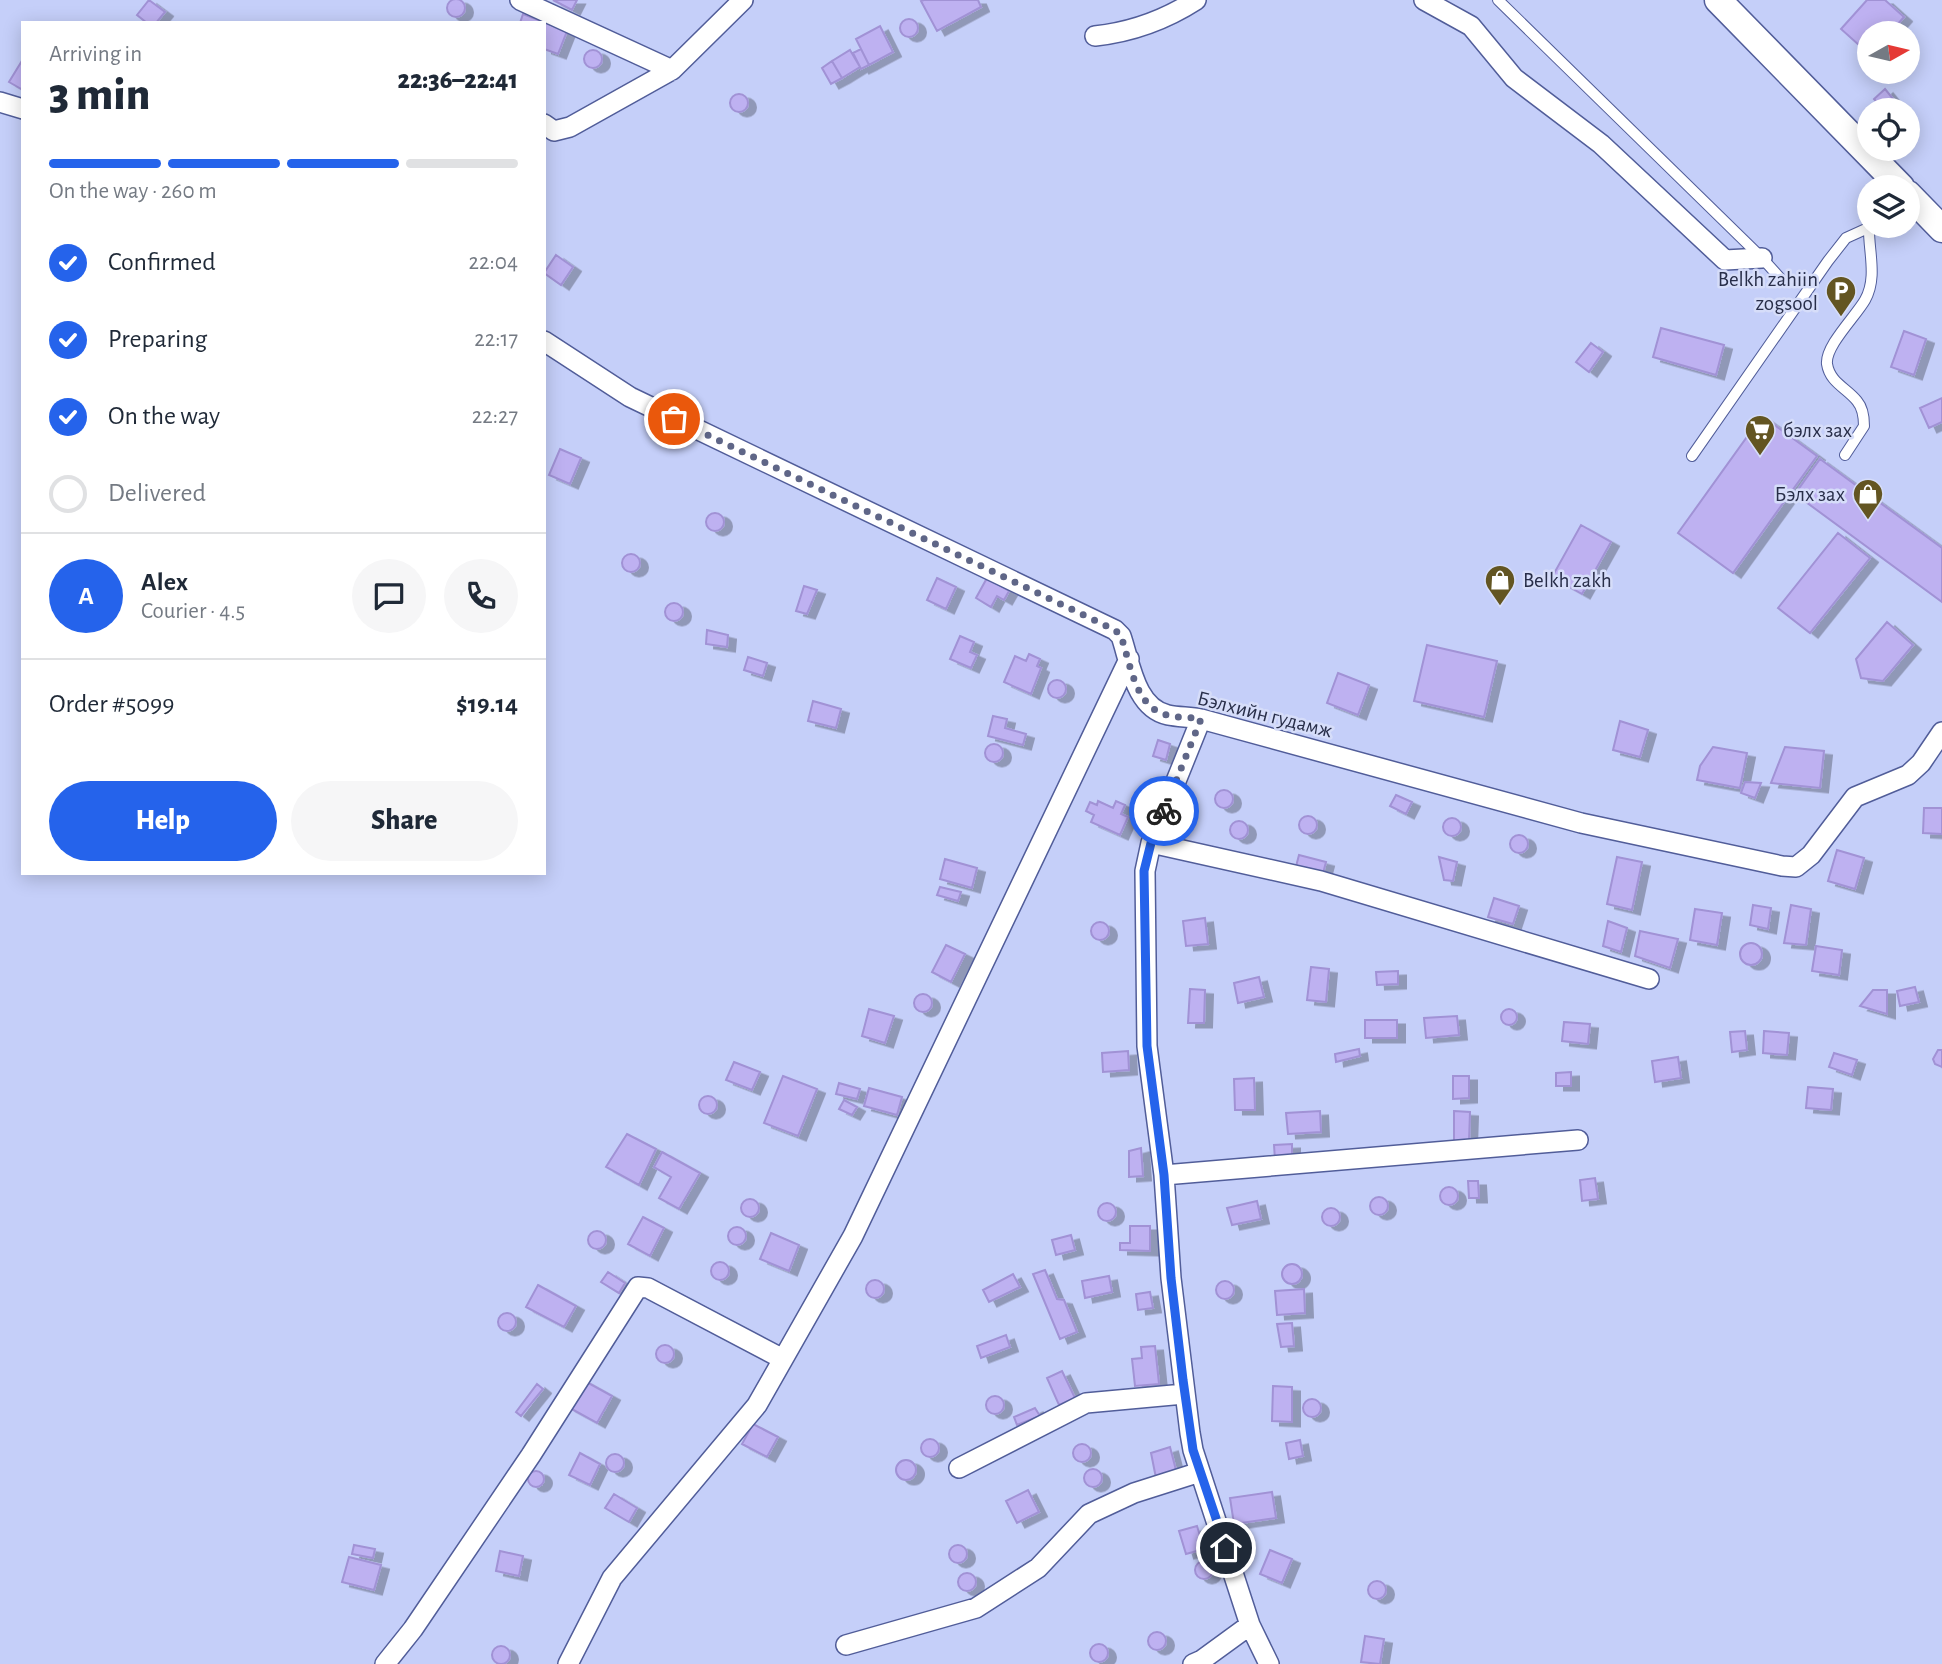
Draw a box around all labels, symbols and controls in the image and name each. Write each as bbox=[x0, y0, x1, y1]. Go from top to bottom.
north arrow bbox=[1857, 21, 1920, 84]
map controls bbox=[1857, 21, 1920, 238]
text: Arriving in bbox=[49, 43, 142, 66]
text: 22:36–22:41 bbox=[397, 67, 518, 93]
text: 3 min bbox=[49, 72, 150, 118]
button: locate bbox=[1857, 98, 1920, 161]
button: layers bbox=[1857, 175, 1920, 238]
text: On the way · 260 m bbox=[49, 180, 217, 203]
icon: check bbox=[49, 244, 87, 282]
text: Confirmed bbox=[108, 249, 216, 275]
text: 22:04 bbox=[469, 251, 518, 274]
place label: Belkh zahiin zogsool bbox=[1718, 269, 1818, 314]
parking icon: Belkh zahiin zogsool bbox=[1824, 274, 1858, 318]
icon: check bbox=[49, 321, 87, 359]
text: Preparing bbox=[108, 326, 207, 352]
text: 22:17 bbox=[474, 328, 518, 351]
pin bbox=[644, 389, 704, 449]
icon: check bbox=[49, 398, 87, 436]
icon: bag bbox=[655, 400, 693, 438]
text: On the way bbox=[108, 403, 220, 429]
text: 22:27 bbox=[472, 405, 518, 428]
supermarket icon: бэлх зах bbox=[1743, 413, 1777, 457]
place label: бэлх зах bbox=[1783, 420, 1852, 441]
shop icon: Бэлх зах bbox=[1851, 477, 1885, 521]
text: Delivered bbox=[108, 480, 206, 506]
place label: Бэлх зах bbox=[1775, 484, 1845, 505]
button: chat bbox=[352, 559, 426, 633]
button: phone bbox=[444, 559, 518, 633]
shop icon: Belkh zakh bbox=[1483, 563, 1517, 607]
text: Alex bbox=[141, 569, 188, 595]
place label: Belkh zakh bbox=[1523, 570, 1612, 591]
text: A bbox=[78, 583, 94, 609]
text: Courier · 4.5 bbox=[141, 600, 245, 623]
street label: Бэлхийн гудамж bbox=[1195, 688, 1335, 742]
text: Order #5099 bbox=[49, 691, 174, 717]
text: $19.14 bbox=[456, 691, 518, 717]
courier bbox=[1129, 776, 1199, 846]
button: Help bbox=[49, 781, 277, 861]
button: Share bbox=[291, 781, 518, 861]
icon: bike bbox=[1145, 792, 1183, 830]
pin bbox=[1196, 1518, 1256, 1578]
icon: home bbox=[1207, 1529, 1245, 1567]

